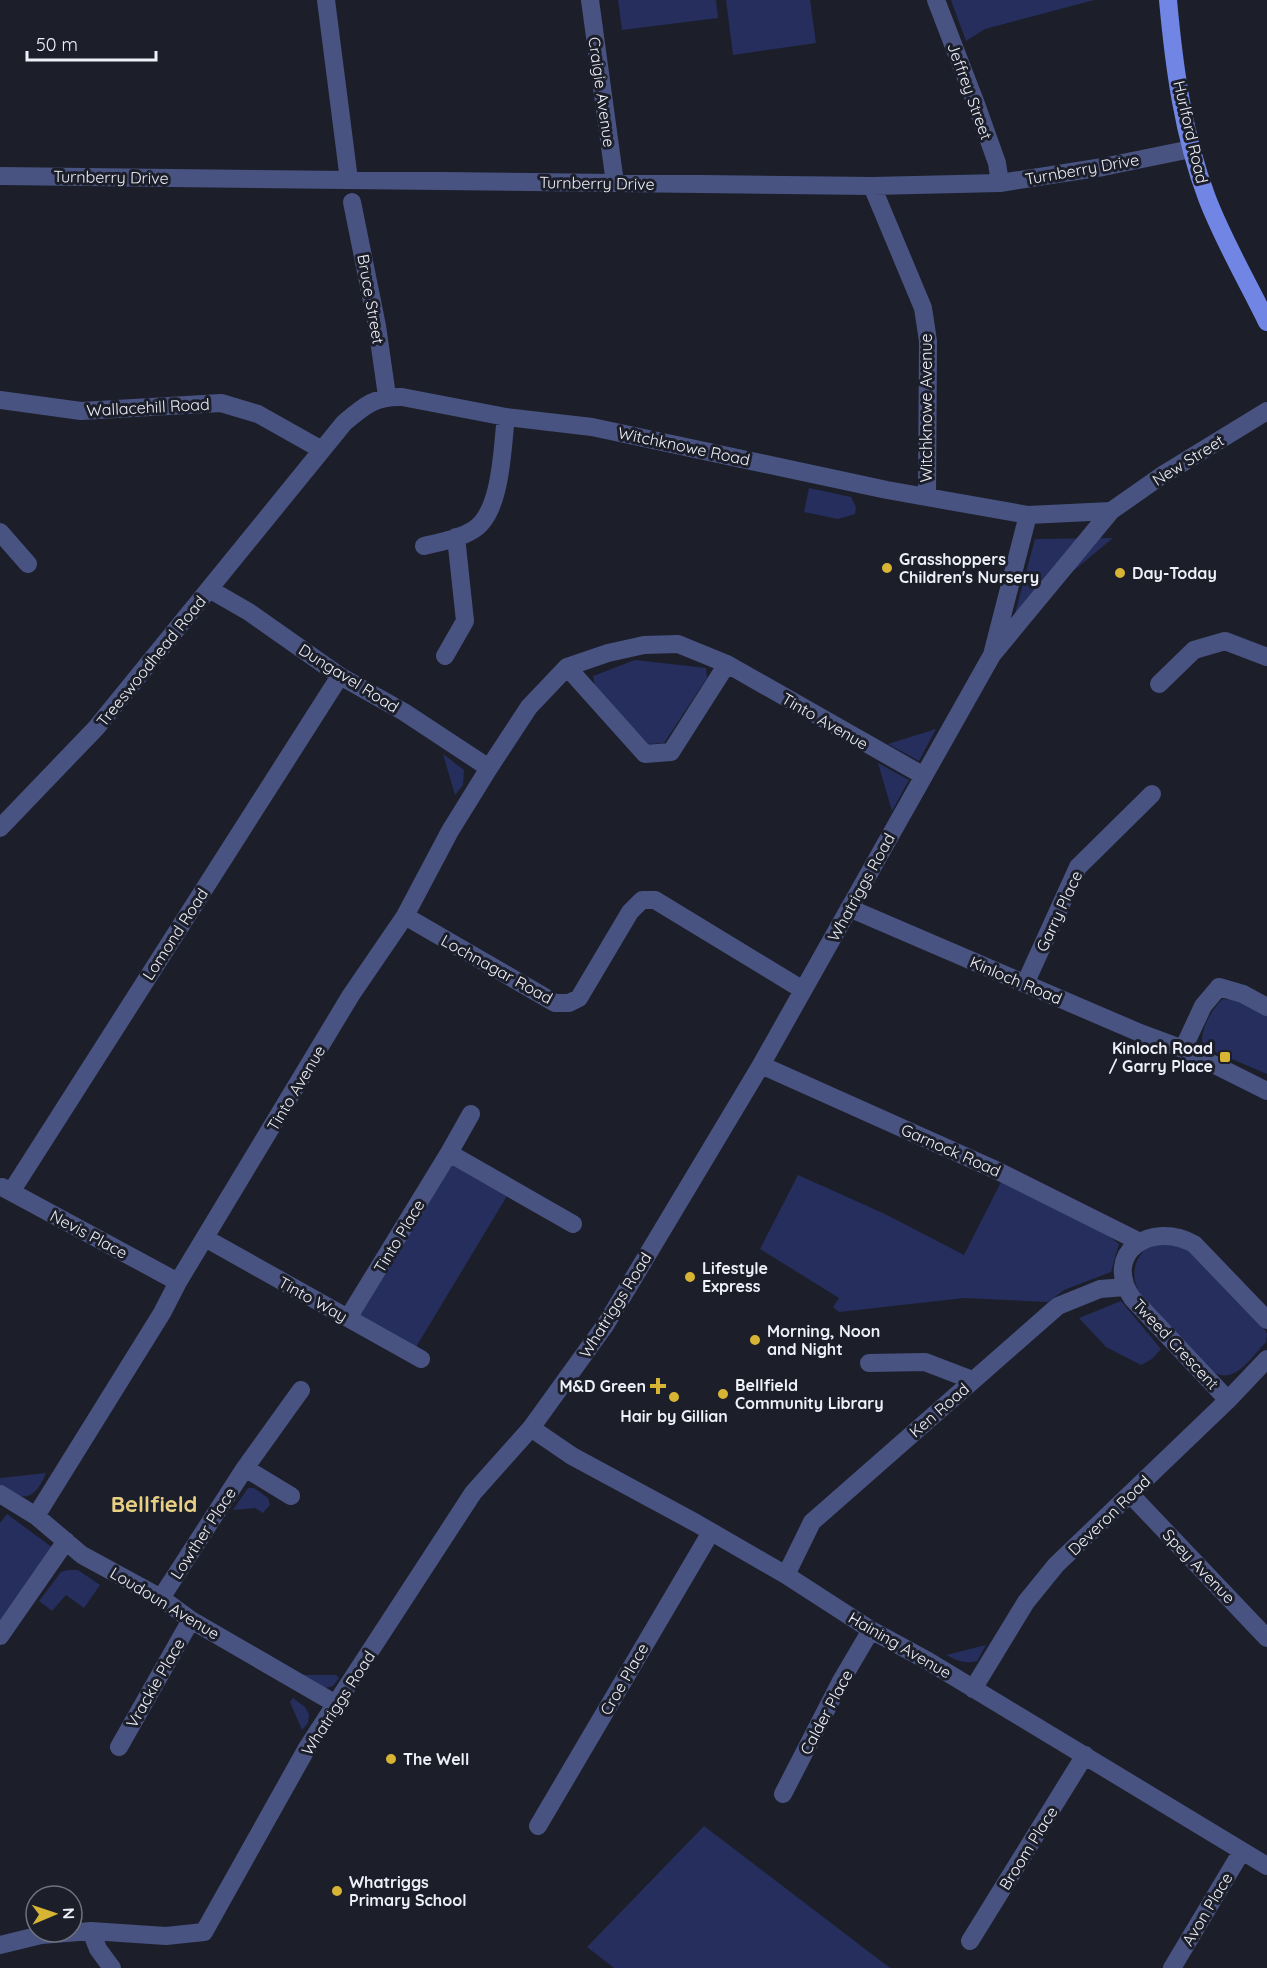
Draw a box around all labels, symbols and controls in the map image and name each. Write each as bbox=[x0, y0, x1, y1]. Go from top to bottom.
scale bar bbox=[27, 24, 156, 62]
text: 50 m bbox=[36, 33, 78, 56]
street label: Craigie Avenue bbox=[584, 36, 620, 148]
street label: Jeffrey Street bbox=[943, 40, 997, 142]
street label: Hurlford Road bbox=[1169, 79, 1213, 185]
street label: Turnberry Drive bbox=[1023, 149, 1141, 189]
street label: Turnberry Drive bbox=[53, 166, 169, 188]
street label: Turnberry Drive bbox=[539, 172, 655, 194]
street label: Bruce Street bbox=[353, 252, 389, 346]
street label: Witchknowe Avenue bbox=[916, 333, 936, 483]
street label: Wallacehill Road bbox=[86, 394, 210, 420]
street label: Witchknowe Road bbox=[616, 422, 752, 470]
street label: New Street bbox=[1148, 430, 1228, 490]
place label: Grasshoppers Children's Nursery bbox=[899, 549, 1039, 587]
marker: Grasshoppers Children's Nursery bbox=[880, 561, 894, 575]
place label: Day-Today bbox=[1132, 563, 1217, 583]
marker: Day-Today bbox=[1113, 566, 1127, 580]
street label: Treeswoodhead Road bbox=[92, 591, 210, 731]
street label: Dungavel Road bbox=[295, 639, 403, 717]
street label: Tinto Avenue bbox=[778, 688, 872, 754]
street label: Whatriggs Road bbox=[823, 829, 899, 945]
street label: Garry Place bbox=[1032, 867, 1086, 955]
street label: Lomond Road bbox=[138, 884, 212, 984]
street label: Lochnagar Road bbox=[438, 930, 556, 1008]
street label: Kinloch Road bbox=[967, 952, 1065, 1008]
place label: Kinloch Road / Garry Place bbox=[1108, 1038, 1213, 1076]
street label: Tinto Avenue bbox=[263, 1042, 329, 1134]
marker: Kinloch Road / Garry Place bbox=[1218, 1050, 1232, 1064]
street label: Garnock Road bbox=[898, 1119, 1004, 1181]
street label: Tinto Place bbox=[369, 1196, 429, 1276]
street label: Nevis Place bbox=[47, 1205, 131, 1263]
street label: Whatriggs Road bbox=[575, 1249, 655, 1361]
place label: Lifestyle Express bbox=[702, 1258, 768, 1296]
marker: Lifestyle Express bbox=[683, 1270, 697, 1284]
street label: Tinto Way bbox=[275, 1272, 351, 1326]
street label: Tweed Crescent bbox=[1129, 1294, 1223, 1394]
place label: Morning, Noon and Night bbox=[767, 1321, 880, 1359]
marker: Morning, Noon and Night bbox=[748, 1333, 762, 1347]
place label: Bellfield Community Library bbox=[735, 1375, 884, 1413]
place label: M&D Green bbox=[559, 1376, 646, 1396]
marker: M&D Green bbox=[651, 1379, 665, 1393]
street label: Ken Road bbox=[905, 1379, 973, 1441]
marker: Bellfield Community Library bbox=[716, 1387, 730, 1401]
marker: Hair by Gillian bbox=[667, 1390, 681, 1404]
place label: Hair by Gillian bbox=[620, 1406, 728, 1426]
street label: Deveron Road bbox=[1064, 1471, 1154, 1559]
street label: Lowther Place bbox=[166, 1483, 240, 1583]
district label: Bellfield bbox=[111, 1490, 197, 1518]
street label: Spey Avenue bbox=[1159, 1525, 1239, 1607]
street label: Loudoun Avenue bbox=[107, 1562, 223, 1644]
street label: Haining Avenue bbox=[845, 1607, 955, 1683]
street label: Vrackie Place bbox=[121, 1635, 189, 1731]
street label: Croe Place bbox=[595, 1640, 653, 1718]
street label: Whatriggs Road bbox=[297, 1647, 379, 1759]
street label: Calder Place bbox=[795, 1666, 857, 1758]
place label: The Well bbox=[403, 1749, 469, 1769]
marker: The Well bbox=[384, 1752, 398, 1766]
street label: Broom Place bbox=[994, 1803, 1062, 1893]
street label: Avon Place bbox=[1177, 1869, 1237, 1949]
place label: Whatriggs Primary School bbox=[349, 1872, 467, 1910]
north arrow bbox=[24, 1884, 84, 1944]
marker: Whatriggs Primary School bbox=[330, 1884, 344, 1898]
text: N bbox=[59, 1907, 79, 1920]

